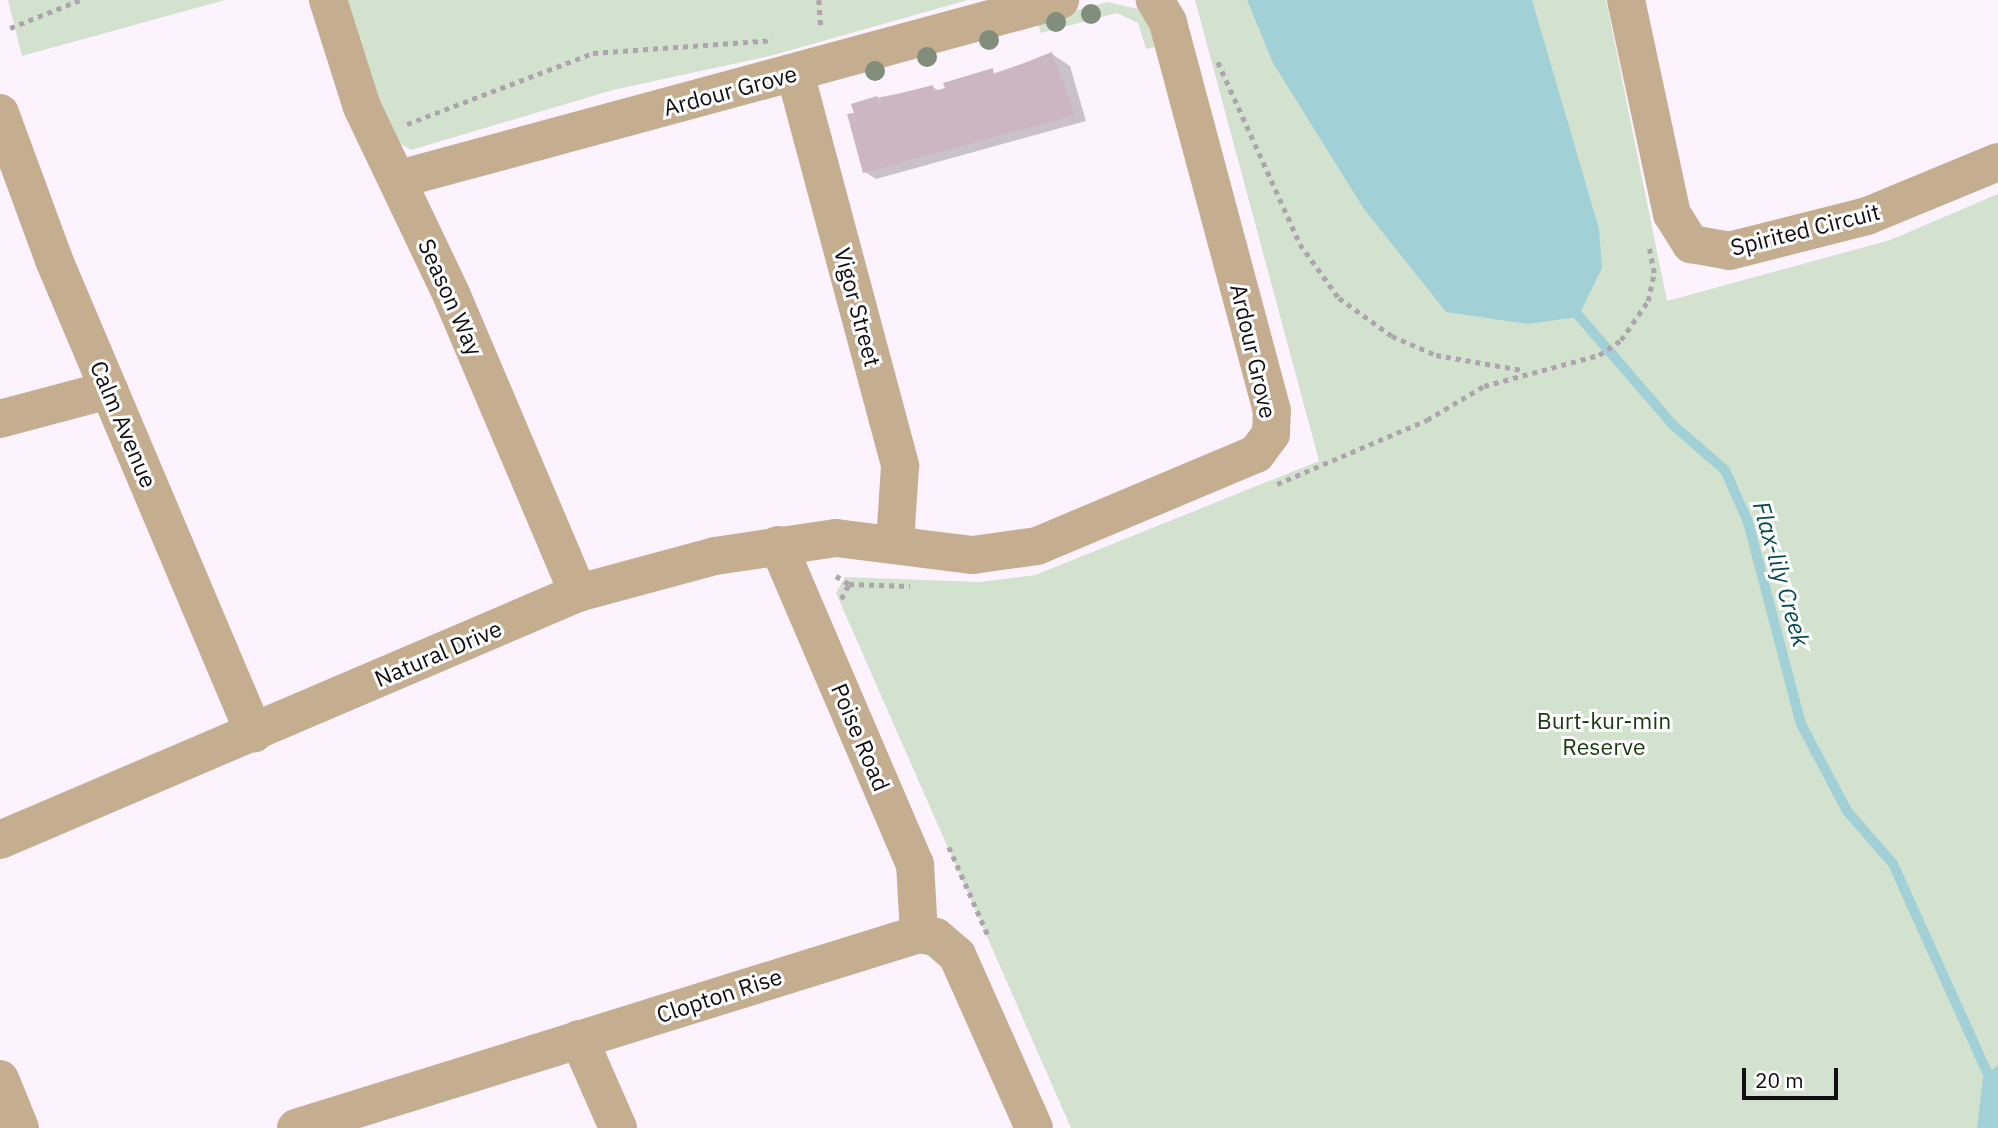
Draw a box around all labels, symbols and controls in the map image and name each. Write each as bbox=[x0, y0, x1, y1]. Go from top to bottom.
street label: Ardour Grove bbox=[660, 59, 800, 121]
street label: Spirited Circuit bbox=[1728, 197, 1882, 261]
street label: Season Way bbox=[413, 234, 489, 360]
street label: Vigor Street bbox=[829, 245, 887, 369]
street label: Ardour Grove bbox=[1225, 281, 1283, 421]
street label: Calm Avenue bbox=[85, 356, 163, 492]
water label: Flax-lily Creek bbox=[1747, 498, 1815, 650]
street label: Natural Drive bbox=[370, 614, 506, 692]
street label: Poise Road bbox=[826, 679, 896, 795]
park label: Burt-kur-min Reserve bbox=[1537, 706, 1671, 760]
street label: Clopton Rise bbox=[653, 962, 785, 1028]
scale bar bbox=[1746, 1054, 1842, 1098]
text: 20 m bbox=[1755, 1066, 1804, 1094]

